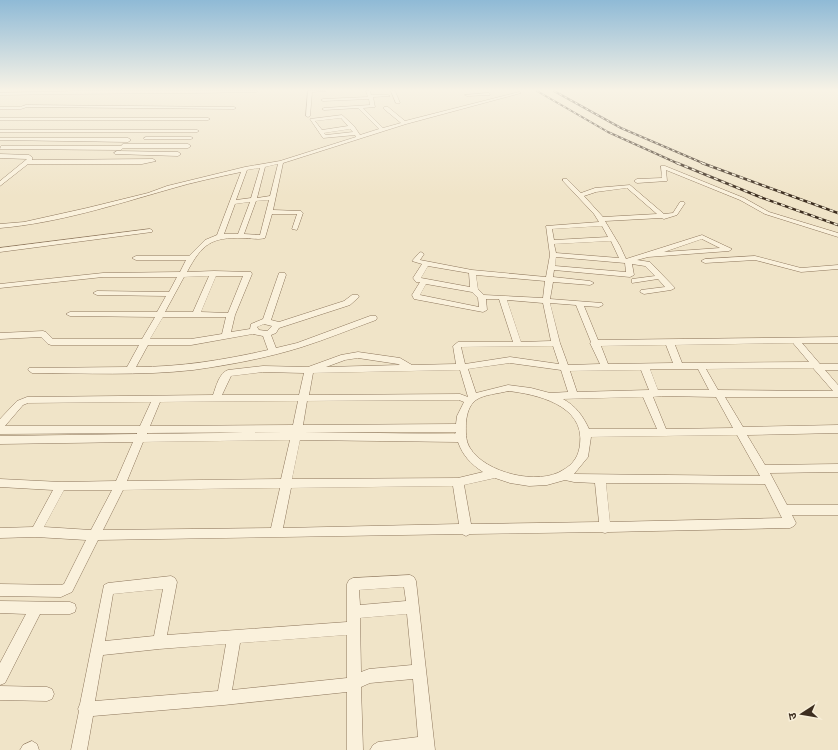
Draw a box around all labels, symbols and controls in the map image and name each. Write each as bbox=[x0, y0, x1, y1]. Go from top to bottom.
north arrow bbox=[782, 694, 822, 734]
text: उ bbox=[786, 711, 799, 720]

